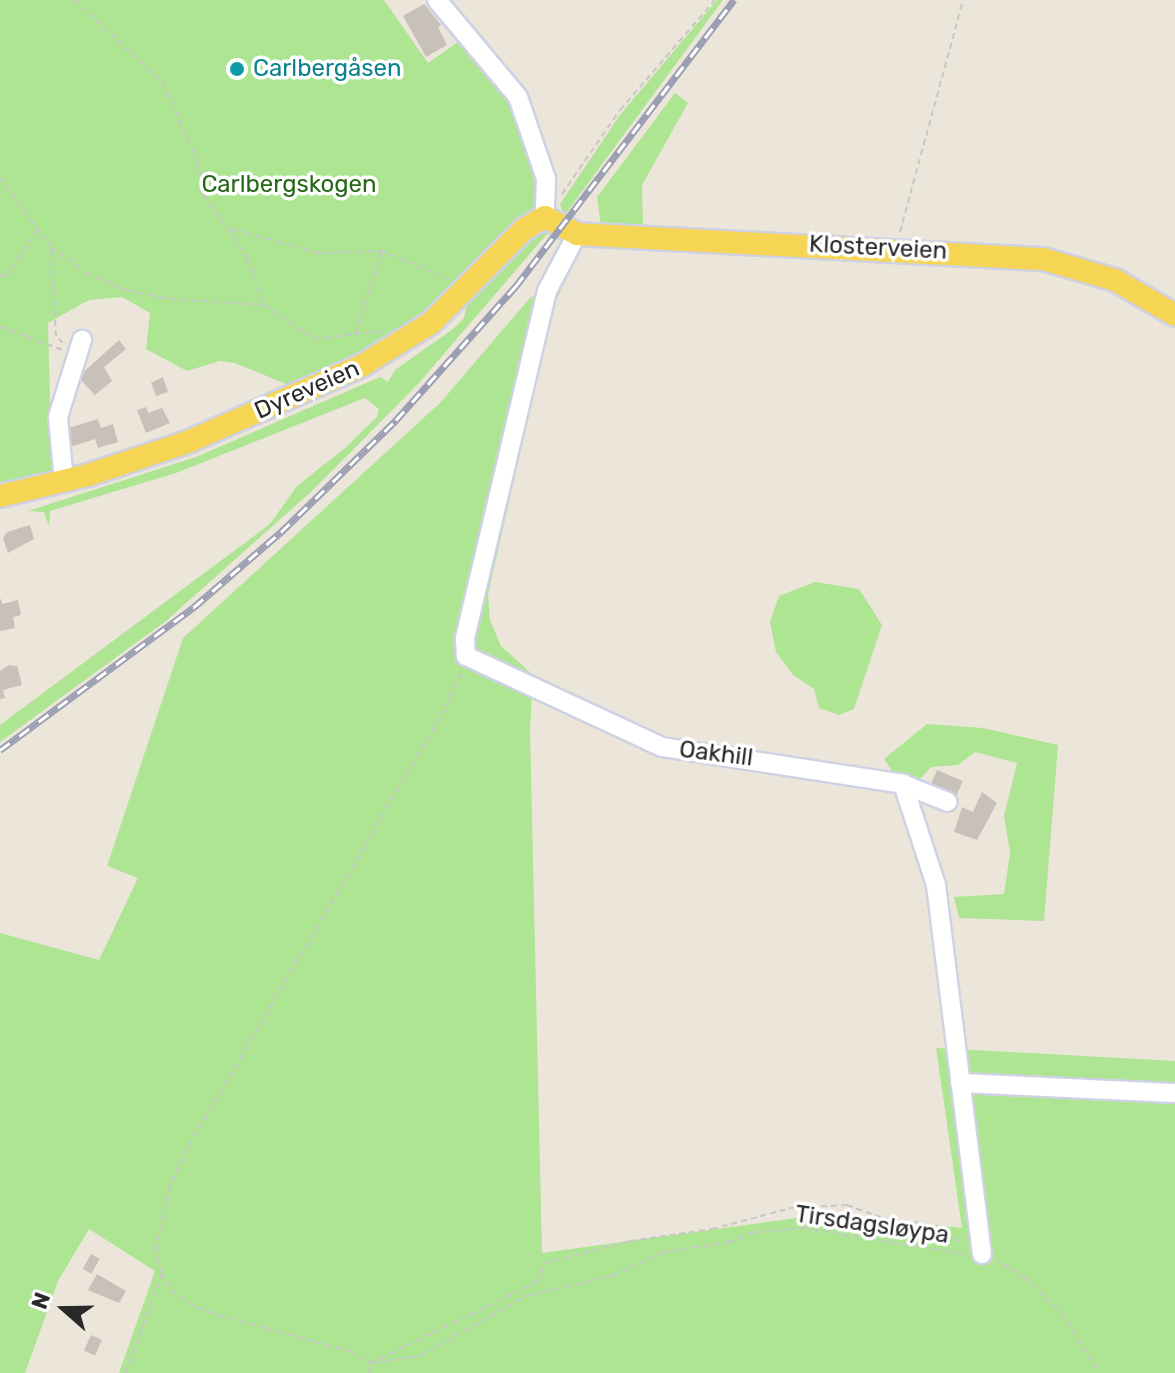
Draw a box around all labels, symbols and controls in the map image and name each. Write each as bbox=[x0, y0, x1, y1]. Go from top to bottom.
place label: Carlbergåsen bbox=[253, 55, 402, 83]
marker: Carlbergåsen bbox=[228, 60, 246, 78]
park label: Carlbergskogen bbox=[201, 171, 377, 199]
street label: Klosterveien bbox=[808, 230, 948, 266]
street label: Dyreveien bbox=[250, 354, 364, 426]
street label: Oakhill bbox=[678, 735, 754, 773]
street label: Tirsdagsløypa bbox=[793, 1200, 951, 1250]
north arrow bbox=[24, 1269, 104, 1349]
text: N bbox=[26, 1289, 56, 1313]

